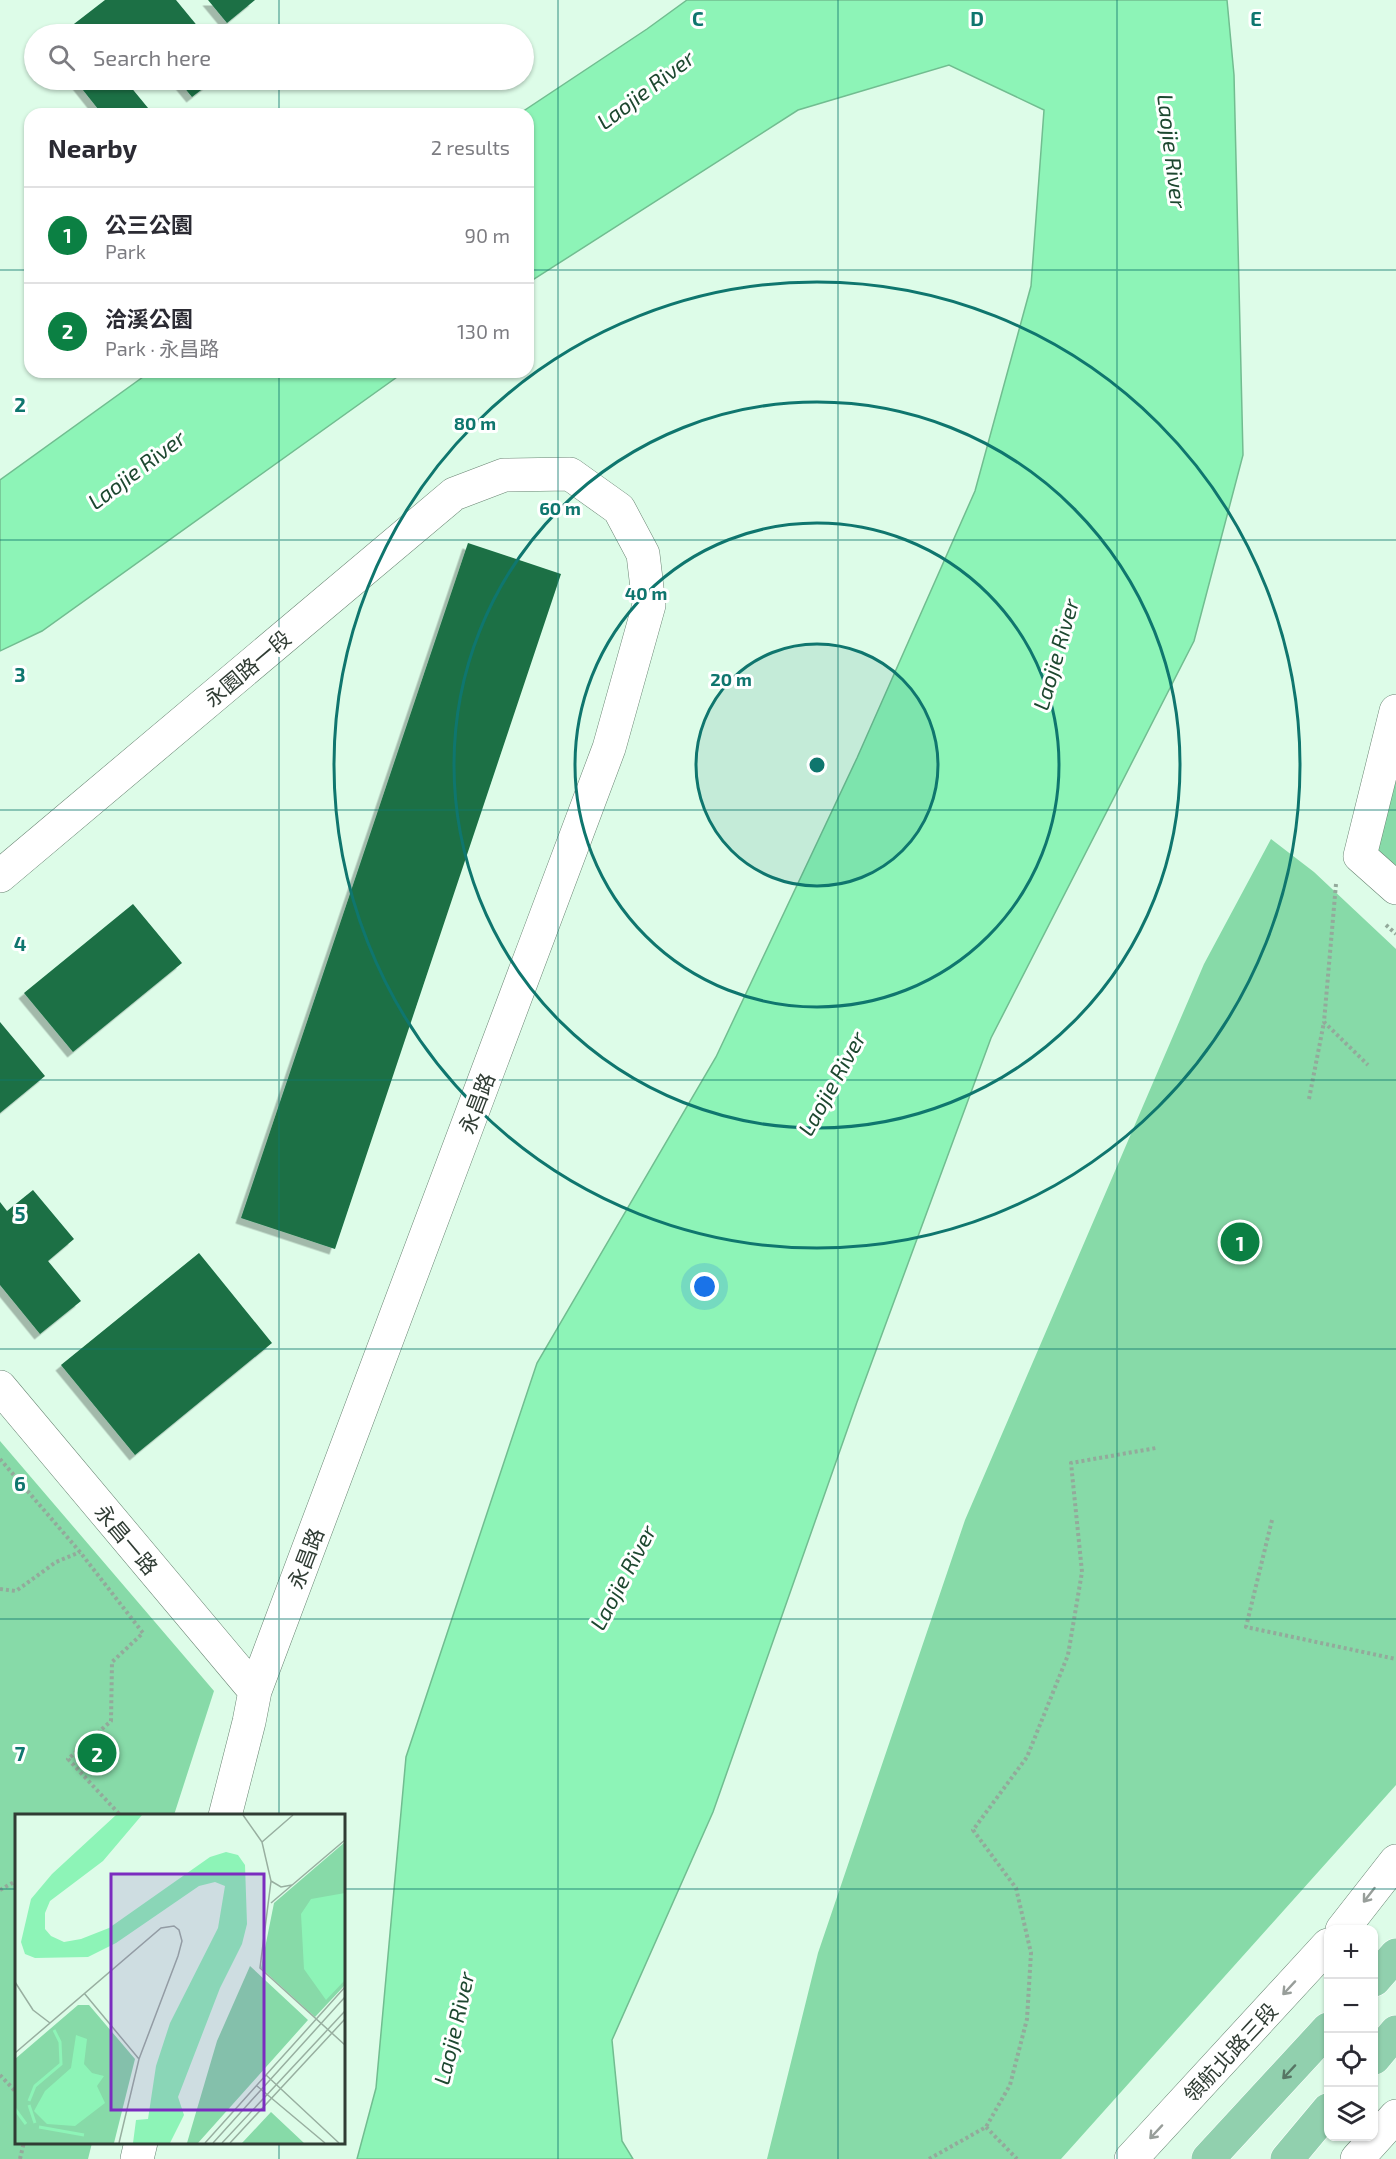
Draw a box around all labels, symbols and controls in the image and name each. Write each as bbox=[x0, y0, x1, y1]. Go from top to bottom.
text: C bbox=[692, 6, 704, 30]
text: D bbox=[970, 6, 984, 30]
text: E bbox=[1250, 6, 1262, 30]
search box bbox=[24, 24, 534, 90]
icon: search bbox=[45, 41, 78, 74]
water label: Laojie River bbox=[591, 43, 700, 135]
text: Search here bbox=[93, 44, 211, 70]
water label: Laojie River bbox=[1152, 92, 1193, 211]
text: Nearby bbox=[48, 132, 137, 163]
text: 2 results bbox=[431, 135, 510, 159]
text: 公三公園 bbox=[105, 211, 193, 237]
text: 1 bbox=[63, 223, 72, 247]
text: 90 m bbox=[465, 223, 510, 247]
text: Park bbox=[105, 239, 146, 263]
text: 洽溪公園 bbox=[105, 305, 193, 331]
text: 2 bbox=[62, 319, 73, 343]
text: 130 m bbox=[457, 319, 510, 343]
text: Park · 永昌路 bbox=[105, 336, 219, 360]
text: 2 bbox=[14, 392, 26, 416]
text: 80 m bbox=[454, 412, 496, 434]
water label: Laojie River bbox=[82, 423, 191, 515]
text: 60 m bbox=[539, 497, 581, 519]
text: 40 m bbox=[625, 582, 667, 604]
water label: Laojie River bbox=[1027, 594, 1085, 713]
street label: 永園路一段 bbox=[199, 625, 295, 711]
text: 3 bbox=[14, 662, 26, 686]
text: 20 m bbox=[710, 668, 752, 690]
centre of rings bbox=[807, 755, 827, 775]
text: 4 bbox=[14, 931, 27, 955]
water label: Laojie River bbox=[792, 1025, 872, 1140]
street label: 永昌路 bbox=[453, 1069, 499, 1137]
text: 5 bbox=[14, 1201, 26, 1225]
pin: 1 bbox=[1220, 1220, 1260, 1264]
your location bbox=[690, 1272, 719, 1301]
text: 6 bbox=[14, 1471, 26, 1495]
street label: 永昌一路 bbox=[90, 1499, 164, 1579]
water label: Laojie River bbox=[584, 1519, 662, 1634]
street label: 永昌路 bbox=[282, 1524, 328, 1592]
pin: 2 bbox=[78, 1730, 116, 1776]
text: 7 bbox=[15, 1741, 26, 1765]
inset map bbox=[15, 1814, 345, 2144]
one-way arrow bbox=[1363, 1887, 1376, 1903]
map controls bbox=[1324, 1925, 1378, 2141]
button: + bbox=[1324, 1925, 1378, 1979]
water label: Laojie River bbox=[427, 1968, 480, 2087]
button: − bbox=[1324, 1979, 1378, 2033]
one-way arrow bbox=[1281, 1981, 1296, 1996]
street label: 領航北路三段 bbox=[1178, 1997, 1282, 2107]
button: locate bbox=[1324, 2033, 1378, 2087]
one-way arrow bbox=[1282, 2064, 1296, 2079]
button: layers bbox=[1324, 2087, 1378, 2141]
one-way arrow bbox=[1149, 2124, 1164, 2139]

